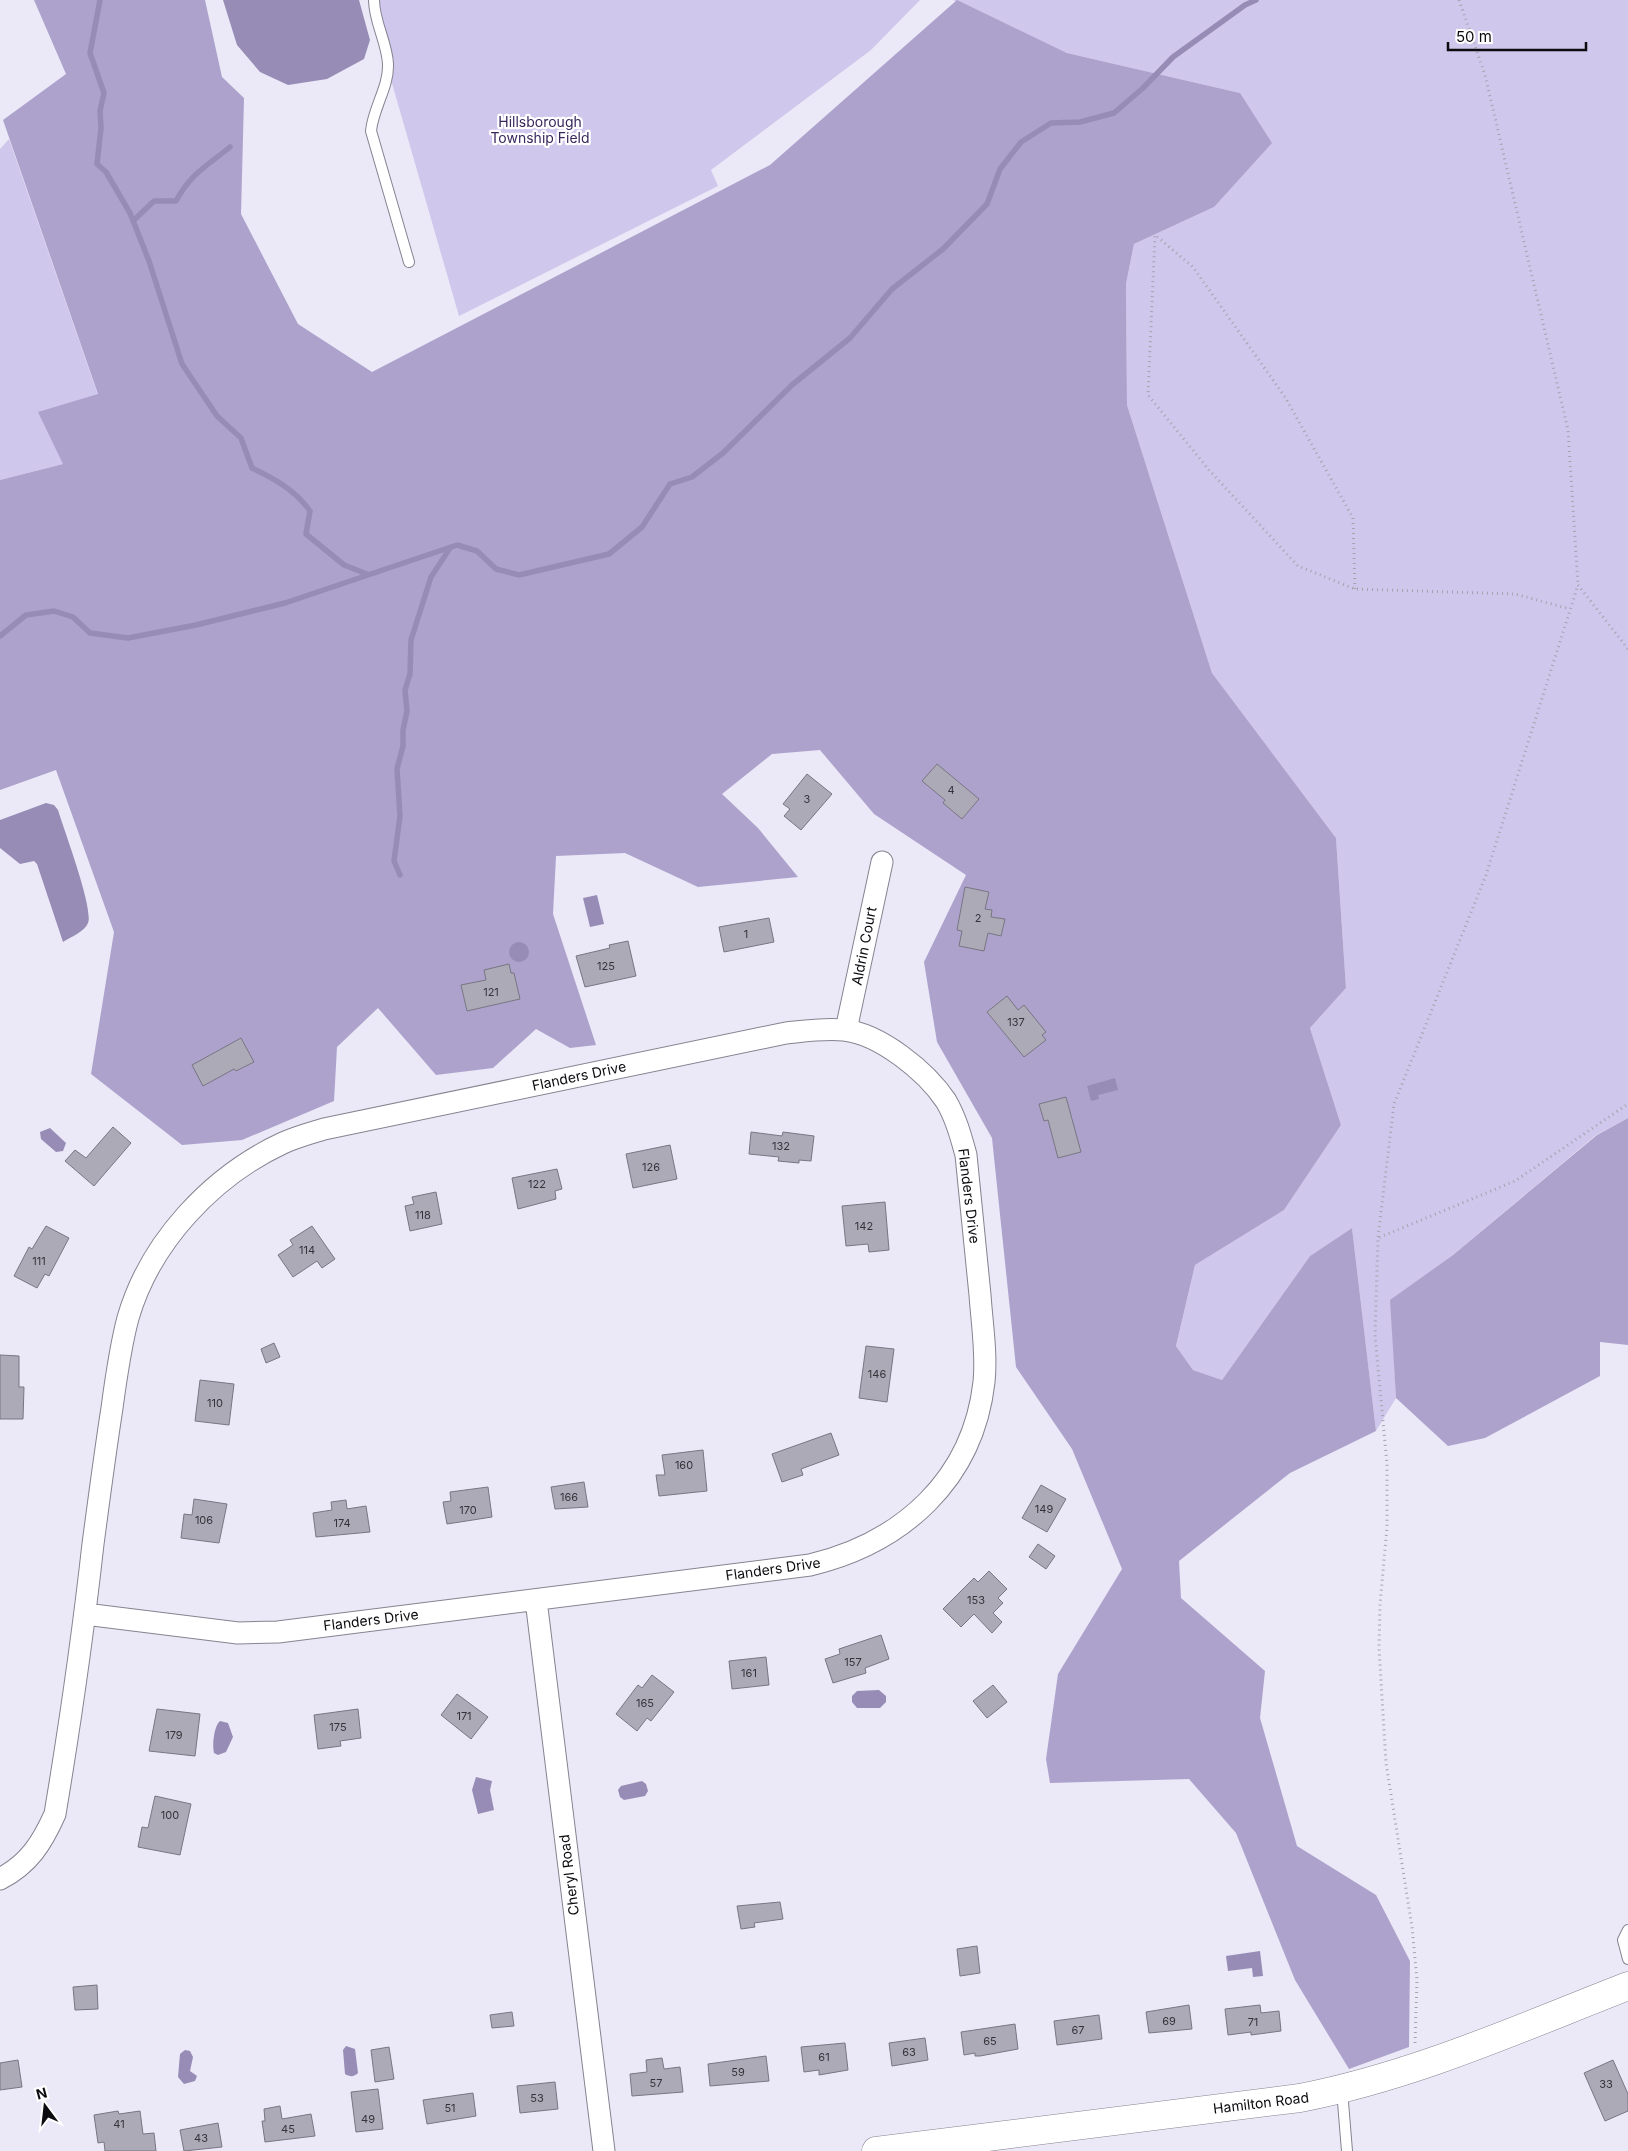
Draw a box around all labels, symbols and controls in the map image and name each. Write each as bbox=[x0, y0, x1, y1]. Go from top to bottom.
scale bar bbox=[1448, 20, 1586, 52]
text: 50 m bbox=[1456, 27, 1492, 46]
park label: Hillsborough Township Field bbox=[490, 113, 590, 146]
house number: 4 bbox=[947, 783, 955, 797]
house number: 3 bbox=[804, 792, 811, 806]
street label: Aldrin Court bbox=[848, 905, 880, 987]
house number: 2 bbox=[975, 911, 981, 925]
house number: 1 bbox=[744, 927, 748, 941]
house number: 125 bbox=[597, 959, 615, 973]
house number: 121 bbox=[483, 985, 499, 999]
house number: 137 bbox=[1007, 1015, 1025, 1029]
street label: Flanders Drive bbox=[530, 1057, 628, 1094]
house number: 132 bbox=[772, 1139, 790, 1153]
street label: Flanders Drive bbox=[955, 1147, 984, 1245]
house number: 126 bbox=[642, 1160, 660, 1174]
house number: 122 bbox=[528, 1177, 546, 1191]
house number: 118 bbox=[415, 1208, 431, 1222]
house number: 142 bbox=[855, 1219, 873, 1233]
house number: 114 bbox=[299, 1243, 315, 1257]
house number: 111 bbox=[32, 1254, 46, 1268]
house number: 146 bbox=[868, 1367, 886, 1381]
house number: 110 bbox=[207, 1396, 223, 1410]
house number: 160 bbox=[675, 1458, 693, 1472]
house number: 166 bbox=[560, 1490, 578, 1504]
house number: 149 bbox=[1035, 1502, 1053, 1516]
house number: 170 bbox=[459, 1503, 477, 1517]
house number: 106 bbox=[195, 1513, 213, 1527]
house number: 174 bbox=[333, 1516, 351, 1530]
street label: Flanders Drive bbox=[724, 1553, 822, 1584]
house number: 153 bbox=[967, 1593, 985, 1607]
street label: Flanders Drive bbox=[322, 1605, 420, 1634]
house number: 157 bbox=[844, 1655, 862, 1669]
house number: 161 bbox=[741, 1666, 757, 1680]
house number: 165 bbox=[636, 1696, 654, 1710]
house number: 171 bbox=[456, 1709, 472, 1723]
house number: 175 bbox=[329, 1720, 347, 1734]
house number: 179 bbox=[165, 1728, 183, 1742]
house number: 100 bbox=[161, 1808, 179, 1822]
street label: Cheryl Road bbox=[555, 1834, 582, 1916]
house number: 69 bbox=[1162, 2014, 1176, 2028]
house number: 71 bbox=[1248, 2015, 1258, 2029]
house number: 67 bbox=[1071, 2023, 1085, 2037]
house number: 65 bbox=[983, 2034, 997, 2048]
house number: 63 bbox=[902, 2045, 916, 2059]
house number: 61 bbox=[818, 2050, 830, 2064]
house number: 59 bbox=[731, 2065, 745, 2079]
house number: 57 bbox=[650, 2076, 662, 2090]
house number: 33 bbox=[1599, 2077, 1613, 2091]
north arrow bbox=[20, 2081, 70, 2131]
text: N bbox=[34, 2083, 49, 2103]
street label: Hamilton Road bbox=[1212, 2088, 1310, 2117]
house number: 53 bbox=[530, 2091, 544, 2105]
house number: 51 bbox=[444, 2101, 456, 2115]
house number: 49 bbox=[361, 2112, 375, 2126]
house number: 41 bbox=[113, 2117, 125, 2131]
house number: 45 bbox=[281, 2122, 295, 2136]
house number: 43 bbox=[194, 2131, 208, 2145]

